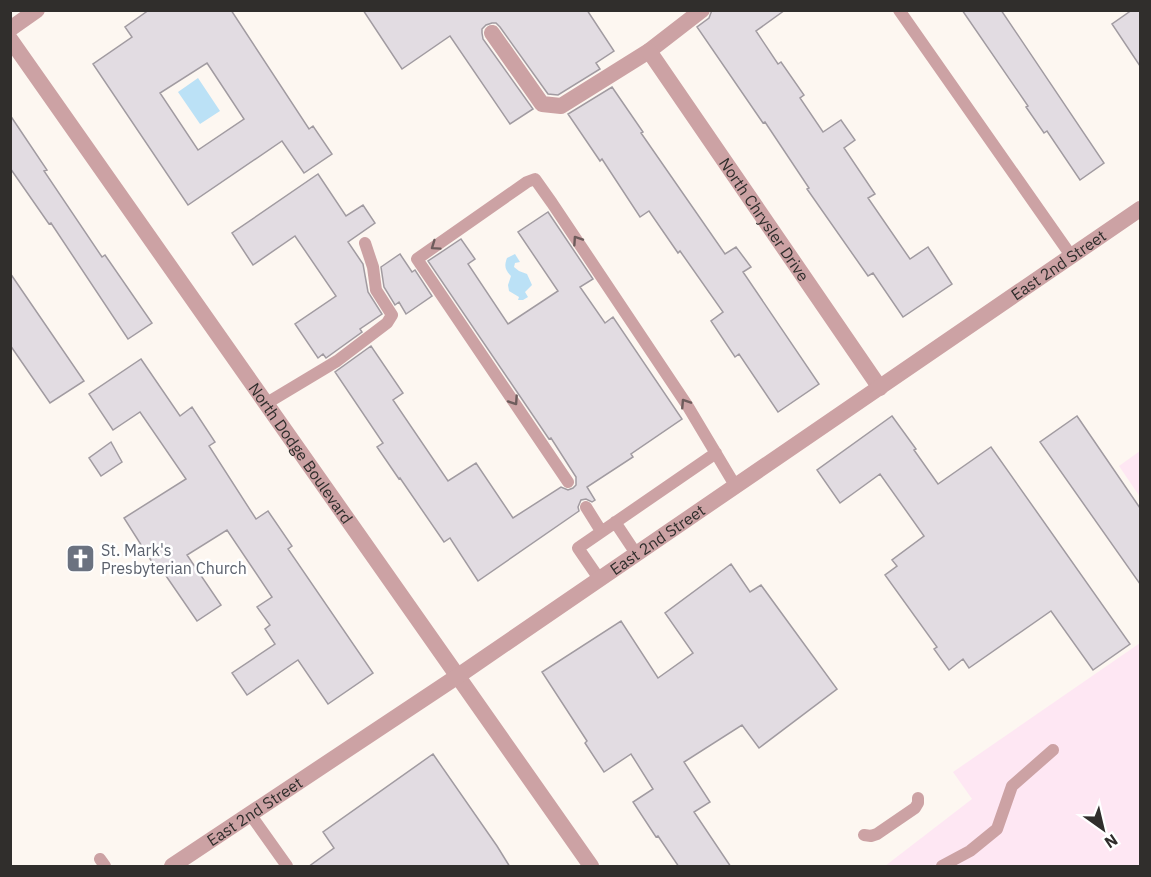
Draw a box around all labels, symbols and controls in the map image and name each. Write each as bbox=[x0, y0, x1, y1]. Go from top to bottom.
street label: North Chrysler Drive bbox=[715, 154, 814, 285]
street label: East 2nd Street bbox=[1007, 225, 1110, 304]
one-way arrow bbox=[573, 236, 585, 246]
one-way arrow bbox=[431, 239, 442, 250]
street label: North Dodge Boulevard bbox=[245, 379, 357, 527]
one-way arrow bbox=[507, 395, 518, 406]
one-way arrow bbox=[682, 398, 693, 409]
street label: East 2nd Street bbox=[606, 500, 709, 579]
place label: St. Mark's Presbyterian Church bbox=[101, 540, 247, 578]
church icon: St. Mark's Presbyterian Church bbox=[64, 543, 96, 575]
street label: East 2nd Street bbox=[203, 772, 306, 850]
north arrow bbox=[1073, 799, 1133, 859]
text: N bbox=[1101, 830, 1122, 853]

